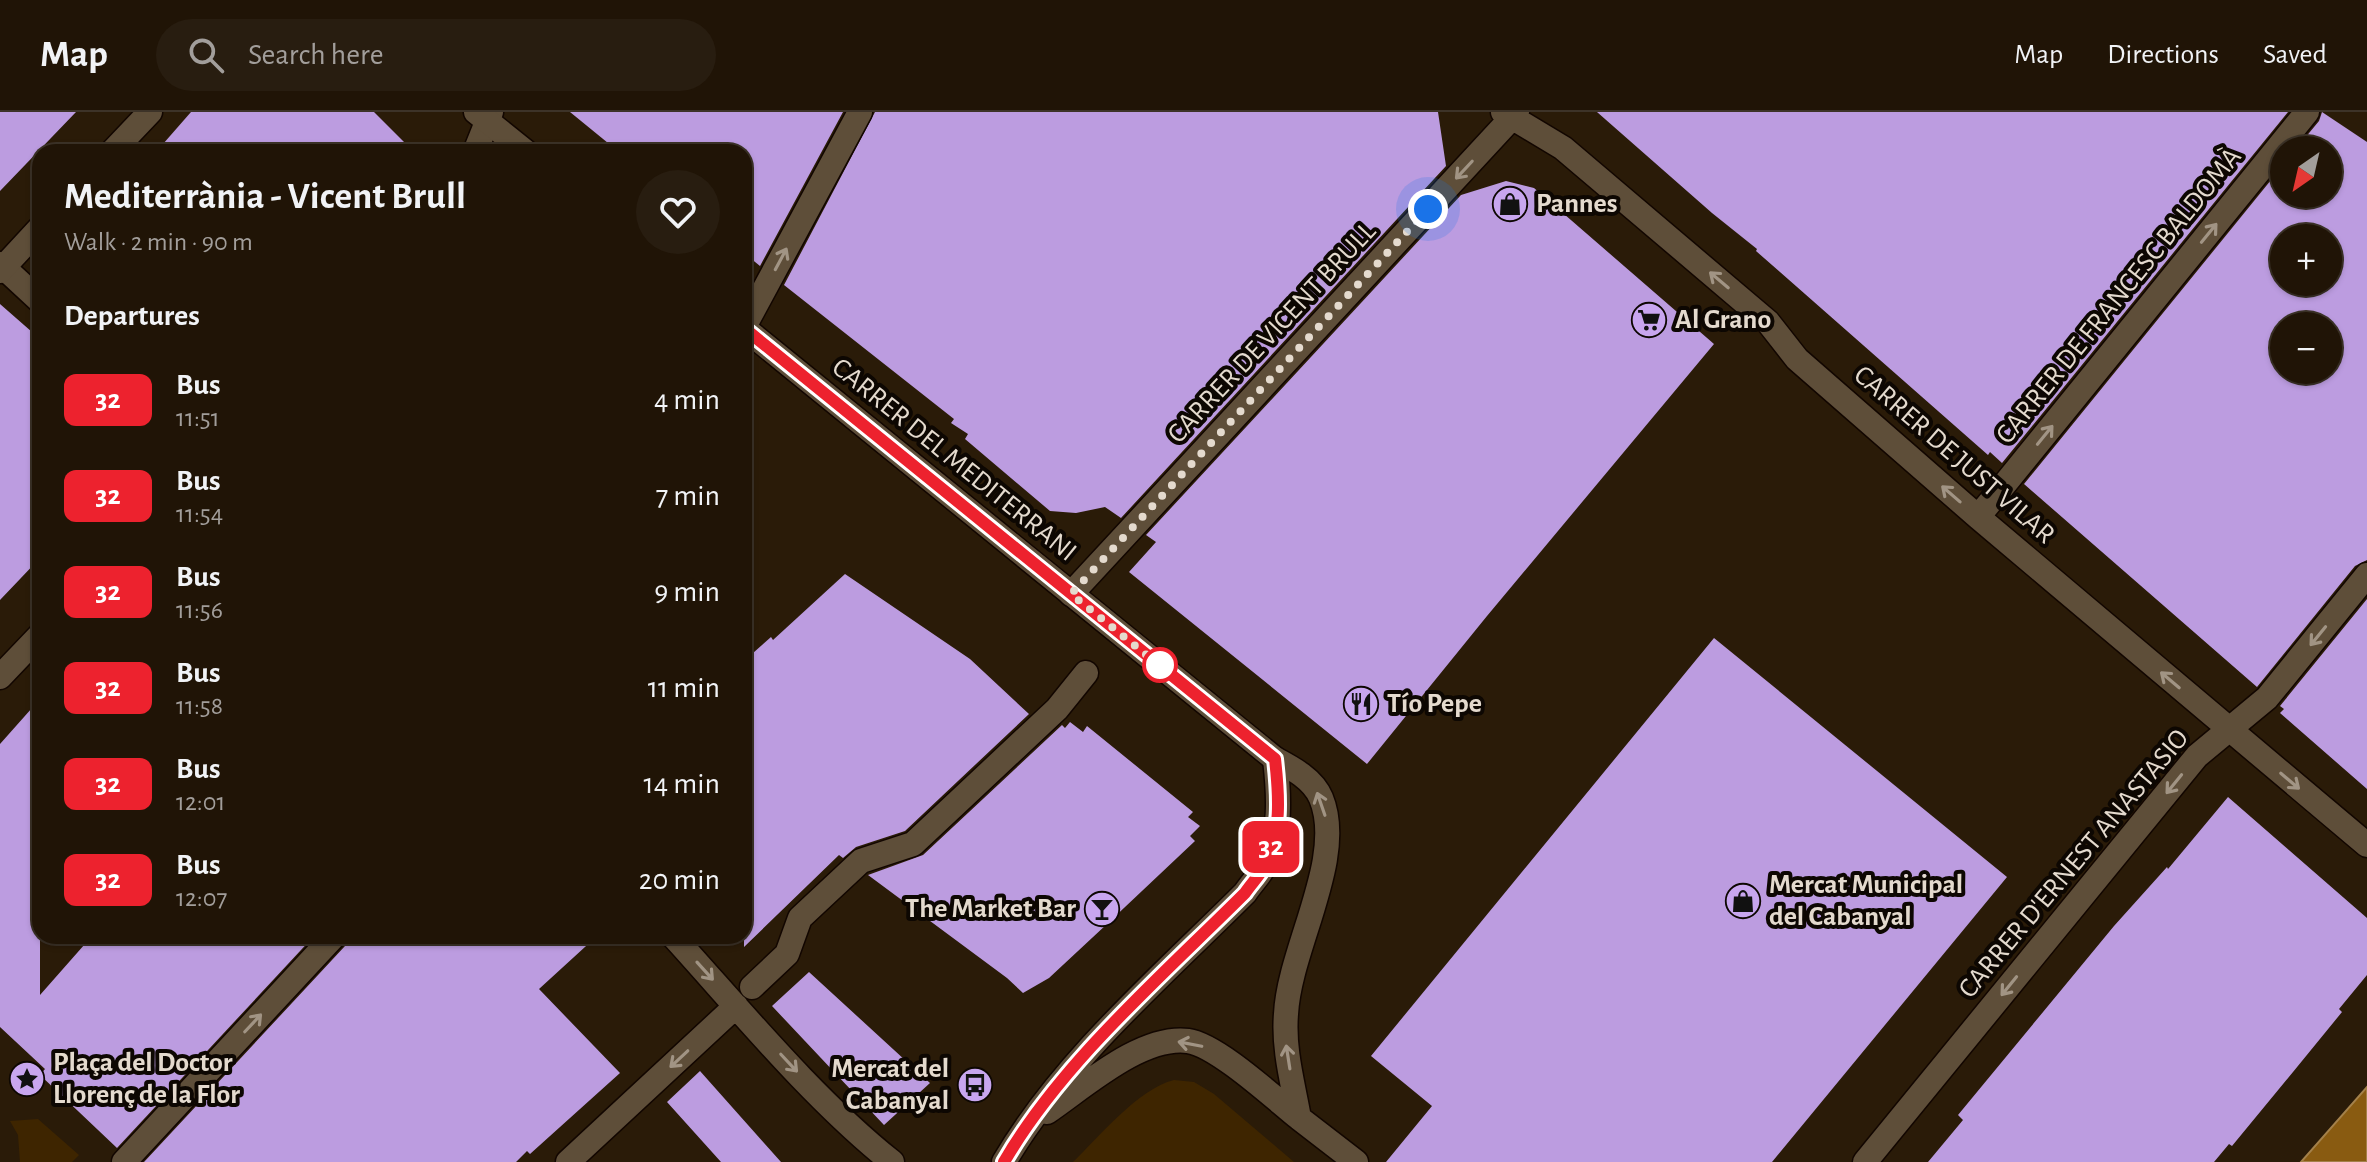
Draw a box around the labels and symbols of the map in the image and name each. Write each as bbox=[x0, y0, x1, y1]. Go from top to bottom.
north arrow bbox=[2270, 136, 2342, 208]
street label: CARRER DE FRANCESC BALDOMÀ bbox=[1989, 141, 2247, 449]
one-way arrow bbox=[1456, 159, 1474, 179]
shop icon: Pannes bbox=[1491, 185, 1529, 223]
your location bbox=[1408, 189, 1448, 229]
place label: Pannes bbox=[1536, 190, 1618, 218]
street label: CARRER DE VICENT BRULL bbox=[1163, 217, 1382, 449]
one-way arrow bbox=[2200, 223, 2217, 244]
one-way arrow bbox=[774, 247, 789, 271]
one-way arrow bbox=[1709, 271, 1730, 289]
supermarket icon: Al Grano bbox=[1630, 301, 1668, 339]
place label: Al Grano bbox=[1675, 306, 1771, 334]
street label: CARRER DEL MEDITERRANI bbox=[827, 353, 1081, 567]
street label: CARRER DE JUST VILAR bbox=[1848, 361, 2060, 549]
one-way arrow bbox=[2036, 425, 2054, 446]
one-way arrow bbox=[1942, 485, 1962, 503]
one-way arrow bbox=[2309, 625, 2327, 646]
unlabelled marker bbox=[1143, 648, 1177, 682]
one-way arrow bbox=[2161, 671, 2181, 689]
restaurant icon: Tío Pepe bbox=[1342, 685, 1380, 723]
place label: Tío Pepe bbox=[1387, 690, 1482, 718]
street label: CARRER D'ERNEST ANASTASIO bbox=[1954, 724, 2194, 1004]
one-way arrow bbox=[2279, 772, 2300, 790]
one-way arrow bbox=[2165, 774, 2183, 794]
one-way arrow bbox=[1313, 792, 1328, 817]
line badge: 32 bbox=[1235, 821, 1307, 873]
place label: Mercat Municipal del Cabanyal bbox=[1769, 871, 1963, 931]
shop icon: Mercat Municipal del Cabanyal bbox=[1724, 882, 1762, 920]
bar icon: The Market Bar bbox=[1083, 890, 1121, 928]
place label: The Market Bar bbox=[905, 895, 1076, 923]
one-way arrow bbox=[695, 960, 713, 980]
one-way arrow bbox=[2000, 975, 2018, 995]
one-way arrow bbox=[243, 1013, 262, 1033]
one-way arrow bbox=[1177, 1036, 1203, 1051]
one-way arrow bbox=[1280, 1045, 1295, 1070]
place label: Plaça del Doctor Llorenç de la Flor bbox=[53, 1049, 240, 1109]
one-way arrow bbox=[669, 1049, 689, 1067]
one-way arrow bbox=[780, 1052, 798, 1072]
place label: Mercat del Cabanyal bbox=[831, 1055, 949, 1115]
place icon: Plaça del Doctor Llorenç de la Flor bbox=[8, 1060, 46, 1098]
bus stop icon: Mercat del Cabanyal bbox=[956, 1066, 994, 1104]

